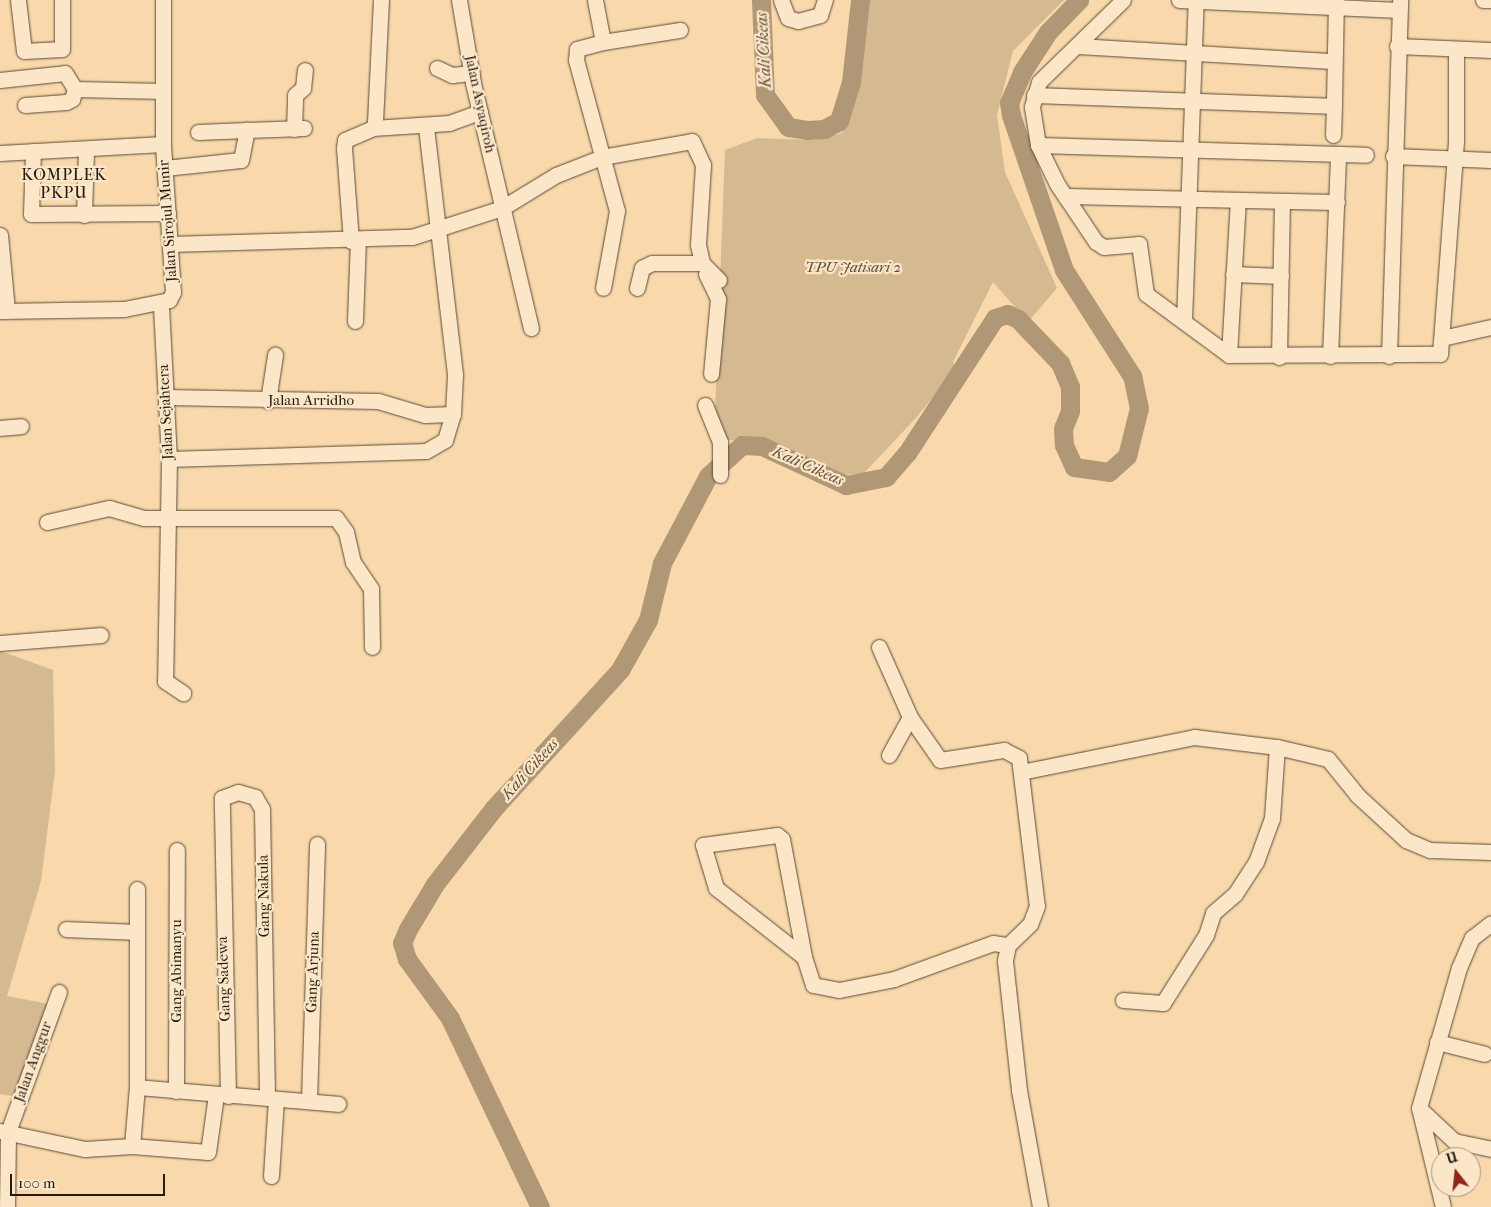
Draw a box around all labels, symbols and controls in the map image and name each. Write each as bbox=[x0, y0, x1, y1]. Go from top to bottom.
water label: Kali Cikeas bbox=[752, 12, 776, 88]
street label: Jalan Asyaqiroh bbox=[461, 53, 499, 155]
street label: Jalan Sirojul Munir bbox=[155, 159, 181, 283]
district label: KOMPLEK PKPU bbox=[20, 165, 108, 203]
park label: TPU Jatisari 2 bbox=[805, 259, 901, 277]
street label: Jalan Sejahtera bbox=[155, 364, 177, 460]
street label: Jalan Arridho bbox=[268, 392, 354, 410]
water label: Kali Cikeas bbox=[770, 442, 846, 490]
water label: Kali Cikeas bbox=[498, 735, 562, 803]
street label: Gang Nakula bbox=[254, 854, 274, 938]
street label: Gang Abimanyu bbox=[168, 919, 186, 1023]
street label: Gang Arjuna bbox=[303, 931, 323, 1013]
street label: Gang Sadewa bbox=[214, 936, 234, 1022]
street label: Jalan Anggur bbox=[10, 1019, 56, 1105]
north arrow bbox=[1431, 1147, 1481, 1197]
text: U bbox=[1444, 1148, 1460, 1168]
scale bar bbox=[12, 1164, 168, 1196]
text: 100 m bbox=[18, 1174, 56, 1192]

